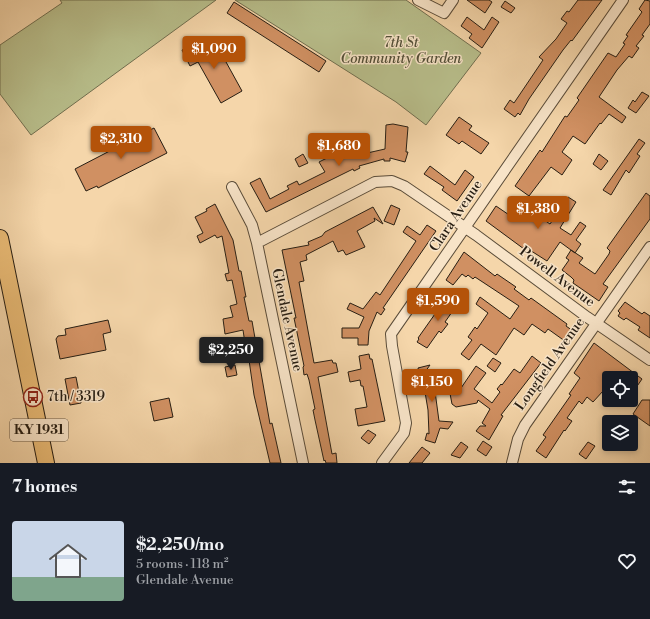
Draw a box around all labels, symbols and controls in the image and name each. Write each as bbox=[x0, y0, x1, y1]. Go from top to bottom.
park label: 7th St Community Garden bbox=[341, 34, 462, 68]
pin: $1,090 bbox=[181, 36, 247, 70]
text: $1,090 bbox=[191, 41, 237, 57]
pin: $2,310 bbox=[88, 126, 154, 160]
text: $2,310 bbox=[100, 131, 142, 147]
pin: $1,680 bbox=[306, 133, 372, 167]
text: $1,680 bbox=[317, 138, 361, 154]
street label: Clara Avenue bbox=[425, 177, 487, 255]
pin: $1,380 bbox=[505, 196, 571, 230]
text: $1,380 bbox=[516, 201, 560, 217]
street label: Powell Avenue bbox=[516, 243, 598, 311]
street label: Glendale Avenue bbox=[267, 267, 307, 373]
pin: $1,590 bbox=[405, 288, 471, 322]
text: $1,590 bbox=[416, 293, 460, 309]
street label: Longfield Avenue bbox=[511, 314, 589, 414]
pin: $2,250 bbox=[198, 337, 264, 371]
text: $2,250 bbox=[208, 342, 254, 358]
pin: $1,150 bbox=[399, 369, 465, 403]
map controls bbox=[602, 371, 638, 451]
button: locate bbox=[602, 371, 638, 407]
text: $1,150 bbox=[411, 374, 453, 390]
bus stop icon: 7th / 3319 bbox=[22, 386, 44, 408]
place label: 7th / 3319 bbox=[47, 388, 105, 406]
button: layers bbox=[602, 415, 638, 451]
road number: KY 1931 bbox=[10, 419, 68, 441]
text: 7 homes bbox=[12, 476, 77, 498]
icon: filters bbox=[616, 476, 638, 498]
text: $2,250/mo bbox=[136, 534, 224, 556]
icon: home bbox=[44, 537, 92, 585]
icon: heart bbox=[616, 550, 638, 572]
text: 5 rooms · 118 m² bbox=[136, 556, 228, 572]
text: Glendale Avenue bbox=[136, 572, 234, 588]

